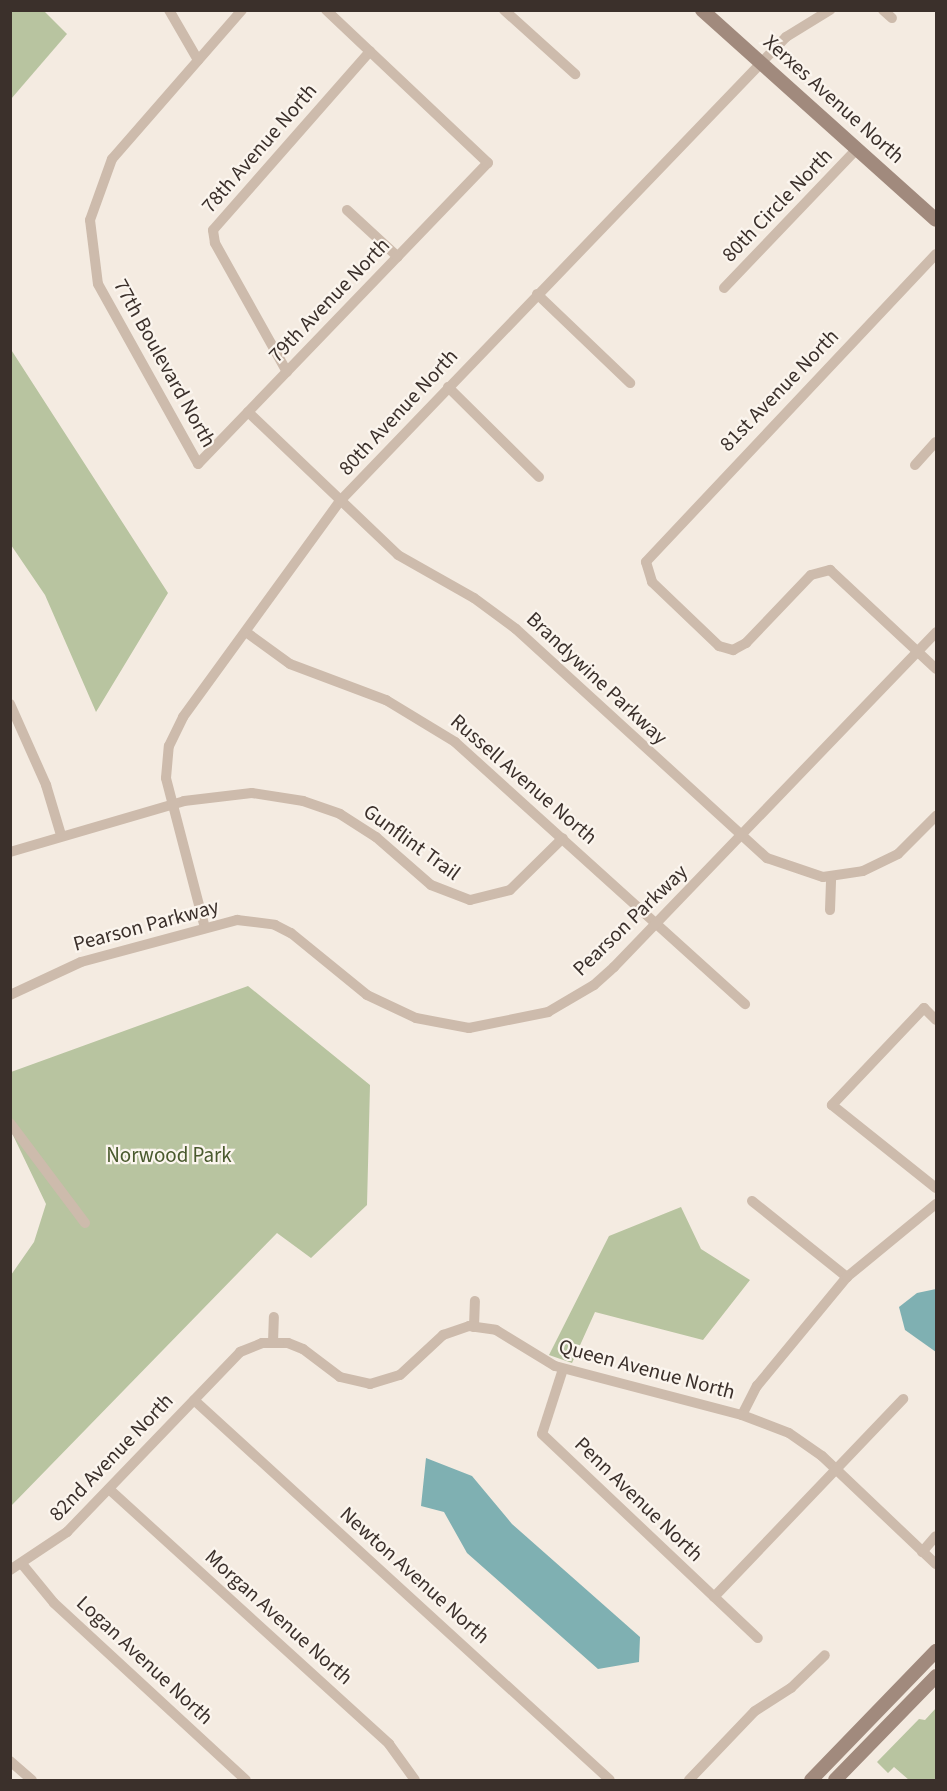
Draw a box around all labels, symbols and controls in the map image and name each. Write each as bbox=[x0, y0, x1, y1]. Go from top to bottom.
street label: Xerxes Avenue North bbox=[759, 29, 909, 169]
street label: 78th Avenue North bbox=[196, 78, 322, 218]
street label: 80th Circle North bbox=[716, 143, 838, 267]
street label: 79th Avenue North bbox=[263, 233, 395, 367]
street label: 77th Boulevard North bbox=[108, 275, 222, 451]
street label: 81st Avenue North bbox=[714, 324, 844, 456]
street label: 80th Avenue North bbox=[333, 344, 463, 480]
street label: Brandywine Parkway bbox=[521, 606, 673, 750]
street label: Russell Avenue North bbox=[446, 708, 602, 850]
street label: Gunflint Trail bbox=[359, 798, 465, 886]
street label: Pearson Parkway bbox=[567, 859, 693, 981]
street label: Pearson Parkway bbox=[70, 893, 222, 957]
park label: Norwood Park bbox=[106, 1142, 232, 1168]
street label: Queen Avenue North bbox=[556, 1333, 738, 1405]
street label: 82nd Avenue North bbox=[44, 1388, 178, 1526]
street label: Penn Avenue North bbox=[570, 1431, 708, 1567]
street label: Newton Avenue North bbox=[335, 1501, 495, 1649]
street label: Morgan Avenue North bbox=[200, 1544, 358, 1690]
street label: Logan Avenue North bbox=[71, 1590, 219, 1730]

